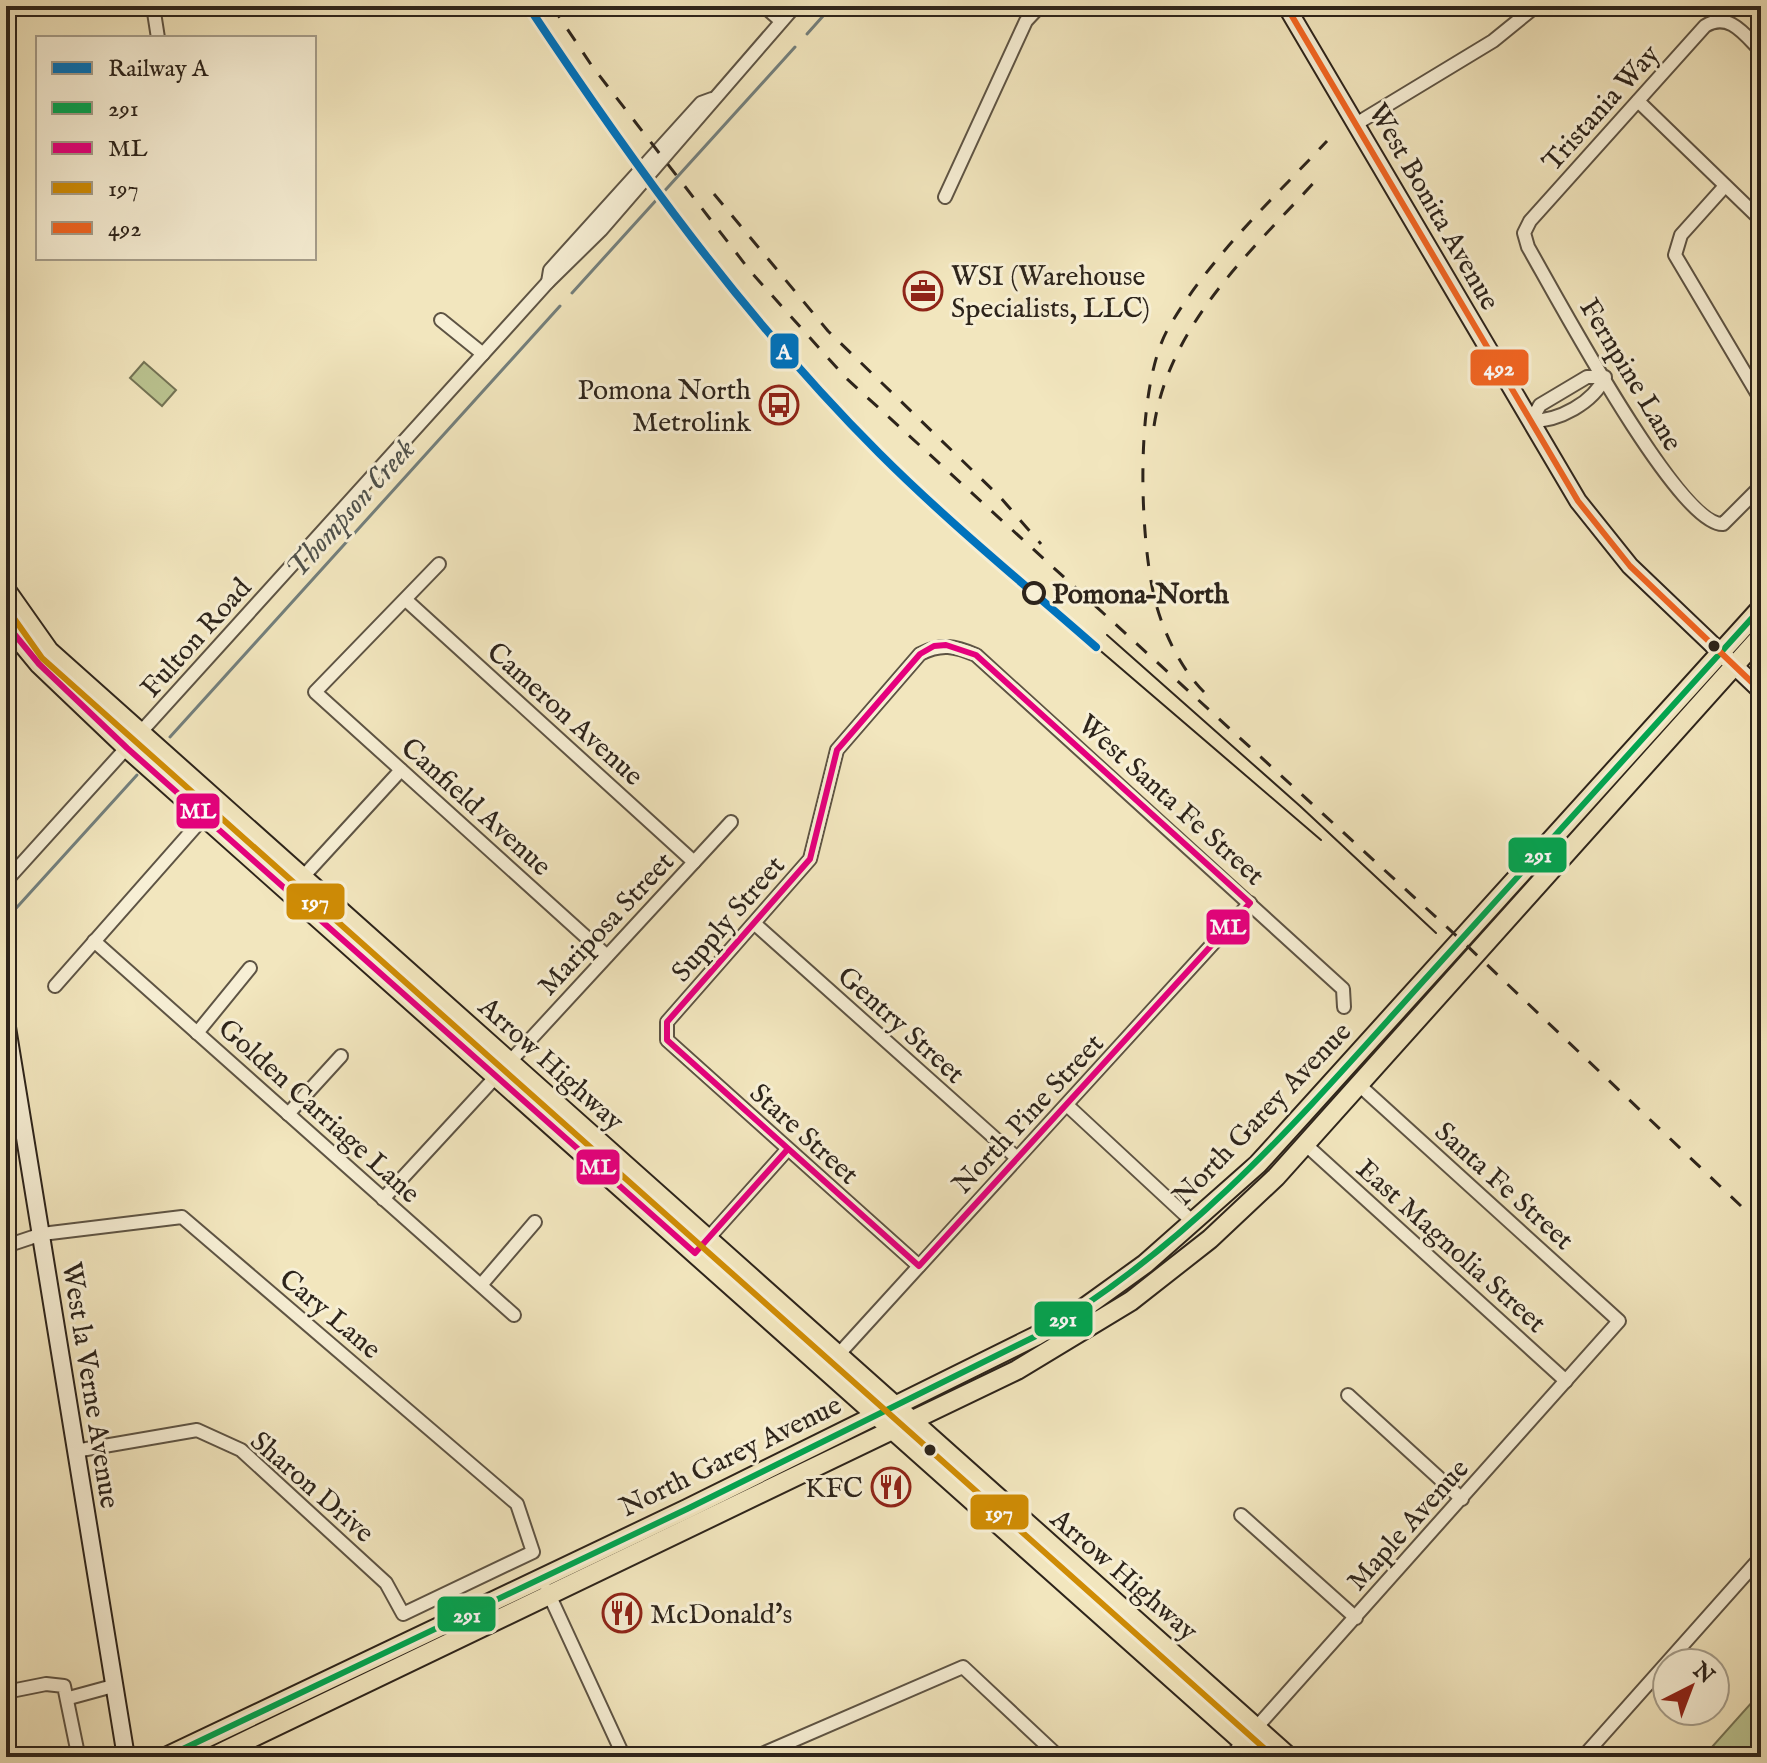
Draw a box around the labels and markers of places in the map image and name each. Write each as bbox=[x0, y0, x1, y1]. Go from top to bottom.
place label: WSI (Warehouse Specialists, LLC) bbox=[951, 260, 1150, 327]
office icon: WSI (Warehouse Specialists, LLC) bbox=[902, 270, 944, 312]
place label: Pomona North Metrolink bbox=[577, 374, 752, 441]
bus stop icon: Pomona North Metrolink bbox=[758, 384, 800, 426]
place label: Pomona–North bbox=[1052, 578, 1230, 613]
marker: Pomona–North bbox=[1023, 582, 1045, 604]
unlabelled marker bbox=[1706, 638, 1722, 654]
unlabelled marker bbox=[922, 1442, 938, 1458]
restaurant icon: KFC bbox=[870, 1466, 912, 1508]
place label: KFC bbox=[805, 1472, 863, 1507]
restaurant icon: McDonald's bbox=[601, 1592, 643, 1634]
place label: McDonald's bbox=[650, 1598, 792, 1633]

